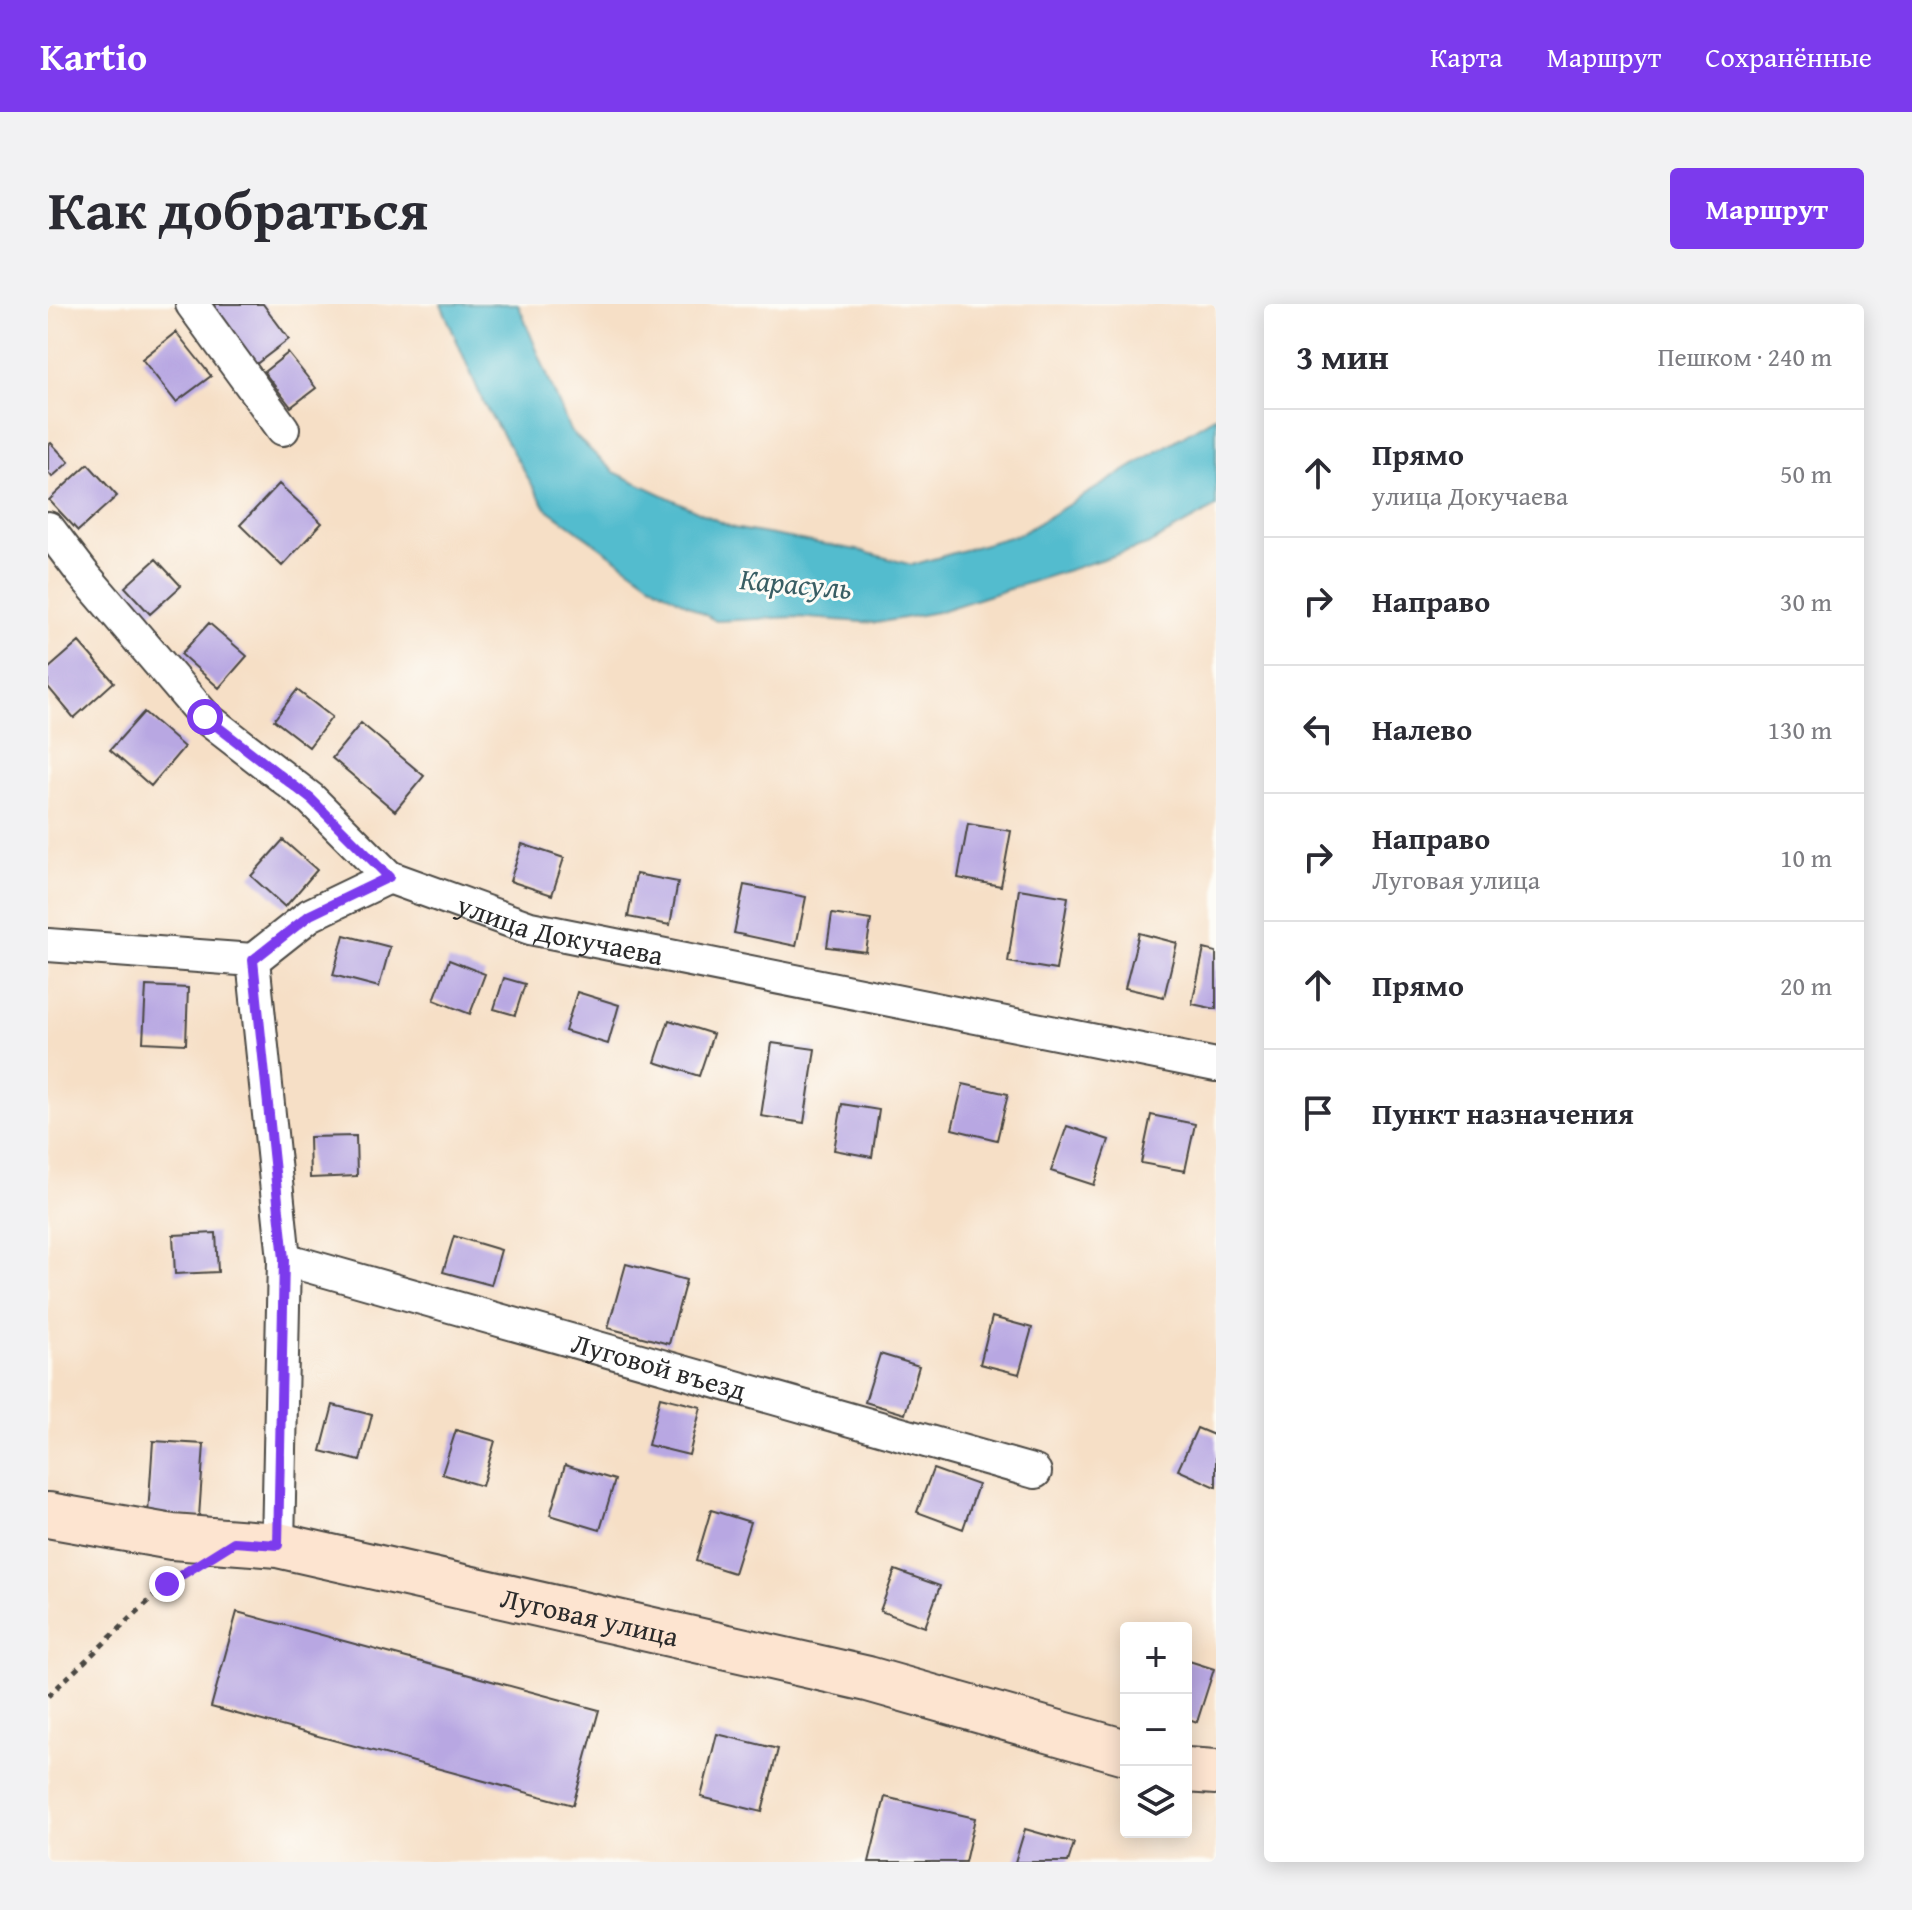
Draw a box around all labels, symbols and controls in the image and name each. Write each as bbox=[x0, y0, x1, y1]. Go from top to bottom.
text: Kartio bbox=[40, 28, 147, 84]
text: Карта bbox=[1430, 36, 1503, 77]
text: Маршрут bbox=[1547, 36, 1661, 77]
text: Сохранённые bbox=[1705, 36, 1872, 77]
text: Как добраться bbox=[48, 167, 428, 250]
button: Маршрут bbox=[1670, 168, 1864, 249]
text: 3 мин bbox=[1296, 332, 1389, 381]
text: Пешком · 240 m bbox=[1658, 337, 1832, 376]
text: Прямо bbox=[1372, 432, 1464, 476]
icon: ahead bbox=[1296, 451, 1340, 495]
text: 50 m bbox=[1780, 454, 1832, 493]
text: улица Докучаева bbox=[1372, 476, 1568, 515]
water label: Карасуль bbox=[738, 556, 854, 610]
icon: right bbox=[1296, 579, 1340, 623]
text: Направо bbox=[1372, 579, 1490, 623]
text: 30 m bbox=[1780, 582, 1832, 621]
route start bbox=[187, 699, 223, 735]
icon: left bbox=[1296, 707, 1340, 751]
text: Налево bbox=[1372, 707, 1472, 751]
text: 130 m bbox=[1767, 710, 1832, 749]
text: Направо bbox=[1372, 816, 1490, 860]
icon: right bbox=[1296, 835, 1340, 879]
text: 10 m bbox=[1780, 838, 1832, 877]
text: Луговая улица bbox=[1372, 860, 1540, 899]
street label: улица Докучаева bbox=[451, 883, 668, 975]
icon: ahead bbox=[1296, 963, 1340, 1007]
text: Прямо bbox=[1372, 963, 1464, 1007]
text: 20 m bbox=[1780, 966, 1832, 1005]
icon: arrive bbox=[1296, 1091, 1340, 1135]
text: Пункт назначения bbox=[1372, 1091, 1634, 1135]
street label: Луговой въезд bbox=[567, 1321, 751, 1410]
route end bbox=[149, 1566, 185, 1602]
street label: Луговая улица bbox=[497, 1576, 683, 1656]
map controls bbox=[1120, 1622, 1192, 1838]
button: + bbox=[1120, 1622, 1192, 1694]
button: − bbox=[1120, 1694, 1192, 1766]
button: layers bbox=[1120, 1766, 1192, 1838]

